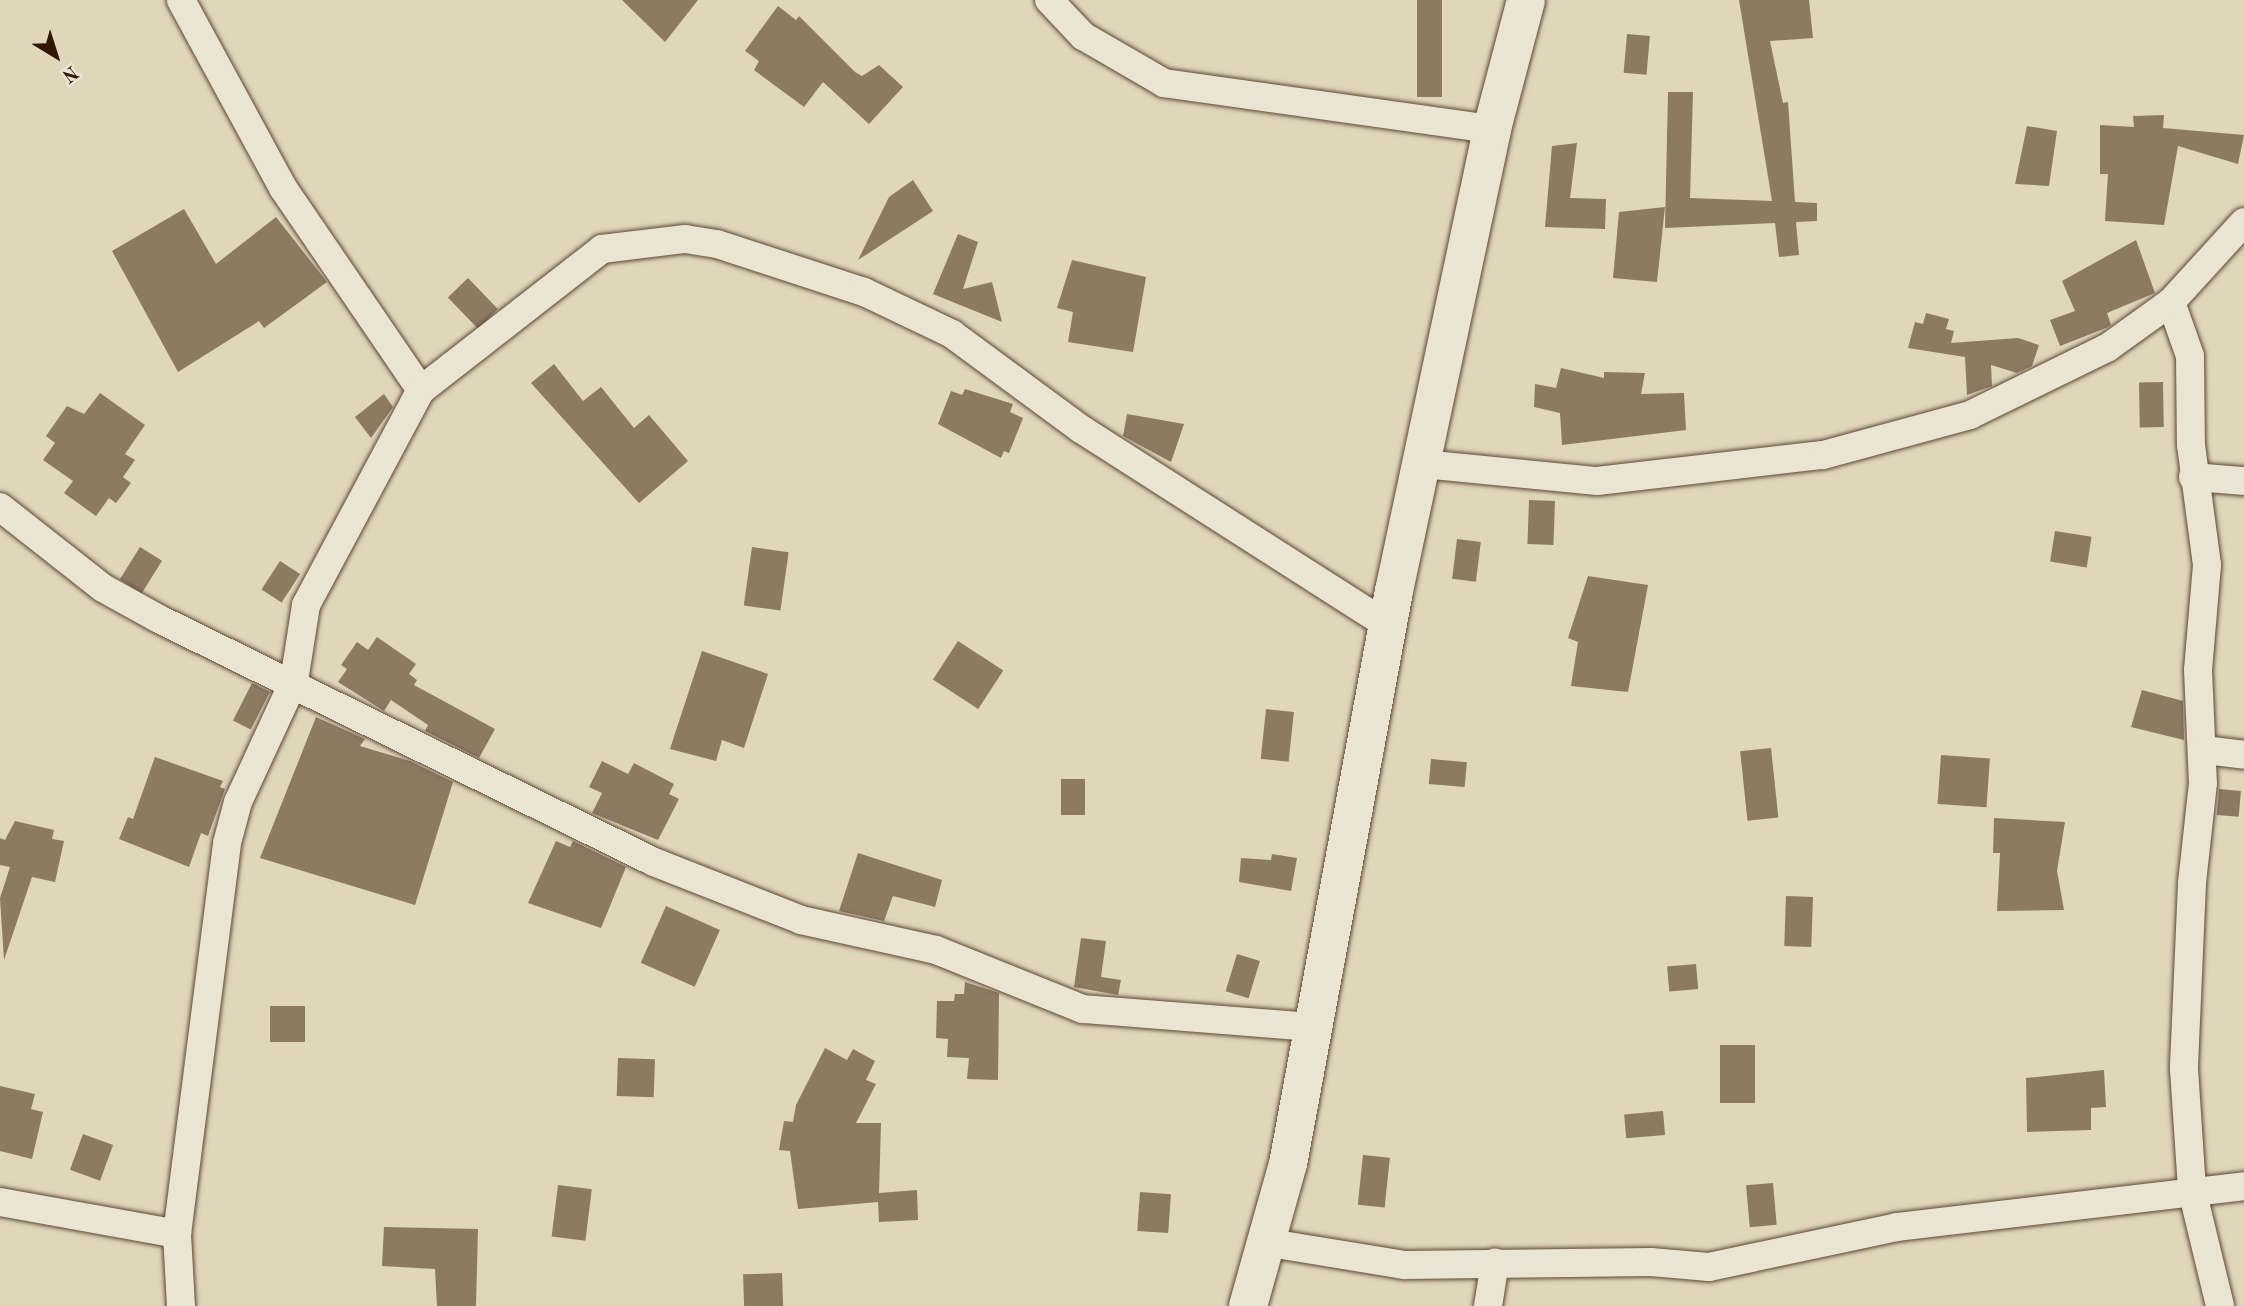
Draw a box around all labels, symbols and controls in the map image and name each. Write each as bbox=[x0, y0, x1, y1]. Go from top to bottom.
north arrow bbox=[21, 21, 91, 91]
text: N bbox=[58, 61, 81, 85]

